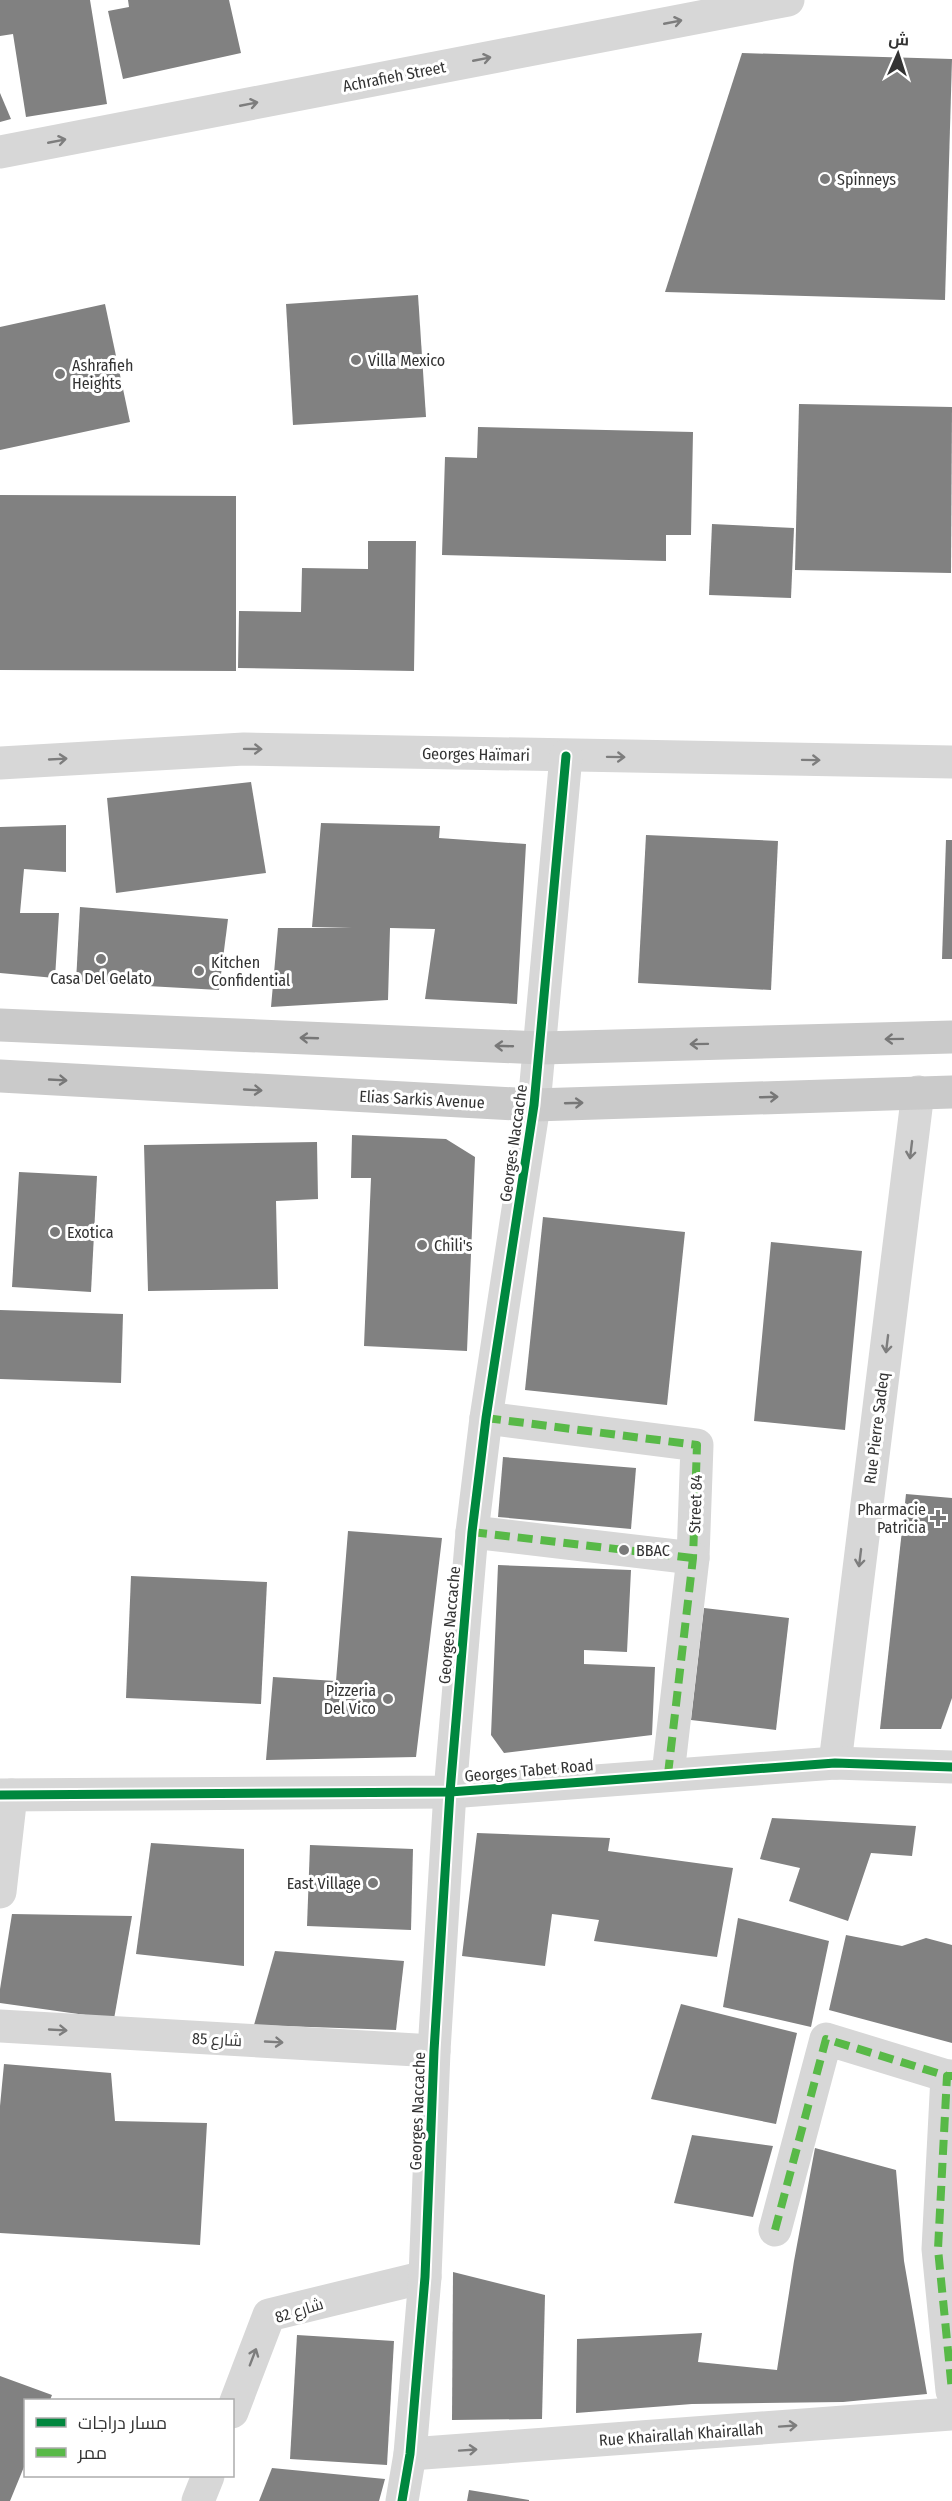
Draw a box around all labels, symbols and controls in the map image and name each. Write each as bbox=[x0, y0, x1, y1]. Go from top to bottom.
one-way arrow bbox=[663, 16, 682, 27]
north arrow bbox=[868, 24, 928, 84]
text: ش bbox=[888, 29, 910, 50]
one-way arrow bbox=[471, 53, 491, 64]
street label: Achrafieh Street bbox=[341, 57, 448, 96]
one-way arrow bbox=[239, 98, 258, 109]
one-way arrow bbox=[47, 135, 67, 146]
place label: Spinneys bbox=[837, 170, 896, 189]
marker: Spinneys bbox=[818, 172, 832, 186]
place label: Villa Mexico bbox=[368, 351, 445, 370]
marker: Villa Mexico bbox=[349, 353, 363, 367]
place label: Ashrafieh Heights bbox=[72, 356, 133, 393]
marker: Ashrafieh Heights bbox=[53, 367, 67, 381]
one-way arrow bbox=[243, 743, 263, 755]
street label: Georges Haïmari bbox=[422, 744, 530, 765]
one-way arrow bbox=[606, 751, 626, 762]
one-way arrow bbox=[48, 754, 68, 765]
one-way arrow bbox=[801, 754, 821, 766]
marker: Casa Del Gelato bbox=[94, 952, 108, 966]
place label: Kitchen Confidential bbox=[211, 953, 290, 990]
marker: Kitchen Confidential bbox=[192, 964, 206, 978]
place label: Casa Del Gelato bbox=[50, 969, 152, 988]
one-way arrow bbox=[299, 1032, 319, 1044]
one-way arrow bbox=[884, 1033, 904, 1044]
one-way arrow bbox=[689, 1038, 709, 1049]
one-way arrow bbox=[494, 1040, 514, 1052]
one-way arrow bbox=[48, 1074, 68, 1085]
street label: Georges Naccache bbox=[496, 1083, 531, 1203]
one-way arrow bbox=[243, 1085, 263, 1096]
street label: Elias Sarkis Avenue bbox=[359, 1087, 485, 1112]
one-way arrow bbox=[758, 1092, 778, 1103]
one-way arrow bbox=[563, 1098, 583, 1109]
one-way arrow bbox=[905, 1140, 916, 1160]
place label: Exotica bbox=[67, 1223, 114, 1242]
marker: Exotica bbox=[48, 1225, 62, 1239]
place label: Chili's bbox=[434, 1236, 473, 1255]
marker: Chili's bbox=[415, 1238, 429, 1252]
one-way arrow bbox=[881, 1334, 892, 1353]
street label: Rue Pierre Sadeq bbox=[860, 1371, 893, 1485]
street label: Street 84 bbox=[685, 1474, 706, 1534]
place label: Pharmacie Patricia bbox=[857, 1500, 926, 1537]
marker: Pharmacie Patricia bbox=[931, 1511, 945, 1525]
place label: BBAC bbox=[636, 1541, 670, 1560]
marker: BBAC bbox=[617, 1543, 631, 1557]
one-way arrow bbox=[854, 1548, 865, 1568]
street label: Georges Naccache bbox=[435, 1565, 464, 1685]
place label: Pizzeria Del Vico bbox=[324, 1681, 376, 1718]
marker: Pizzeria Del Vico bbox=[381, 1692, 395, 1706]
street label: Georges Tabet Road bbox=[464, 1755, 594, 1786]
place label: East Village bbox=[287, 1874, 361, 1893]
marker: East Village bbox=[366, 1876, 380, 1890]
one-way arrow bbox=[48, 2024, 68, 2035]
street label: شارع 85 bbox=[191, 2029, 242, 2052]
one-way arrow bbox=[264, 2037, 284, 2048]
street label: Georges Naccache bbox=[406, 2051, 429, 2171]
street label: شارع 82 bbox=[273, 2294, 326, 2329]
one-way arrow bbox=[249, 2348, 260, 2367]
legend bbox=[24, 2399, 234, 2477]
text: مسار دراجات bbox=[78, 2412, 167, 2434]
street label: Rue Khairallah Khairallah bbox=[598, 2419, 764, 2450]
one-way arrow bbox=[778, 2420, 798, 2431]
text: ممر bbox=[77, 2442, 107, 2464]
one-way arrow bbox=[458, 2444, 478, 2455]

